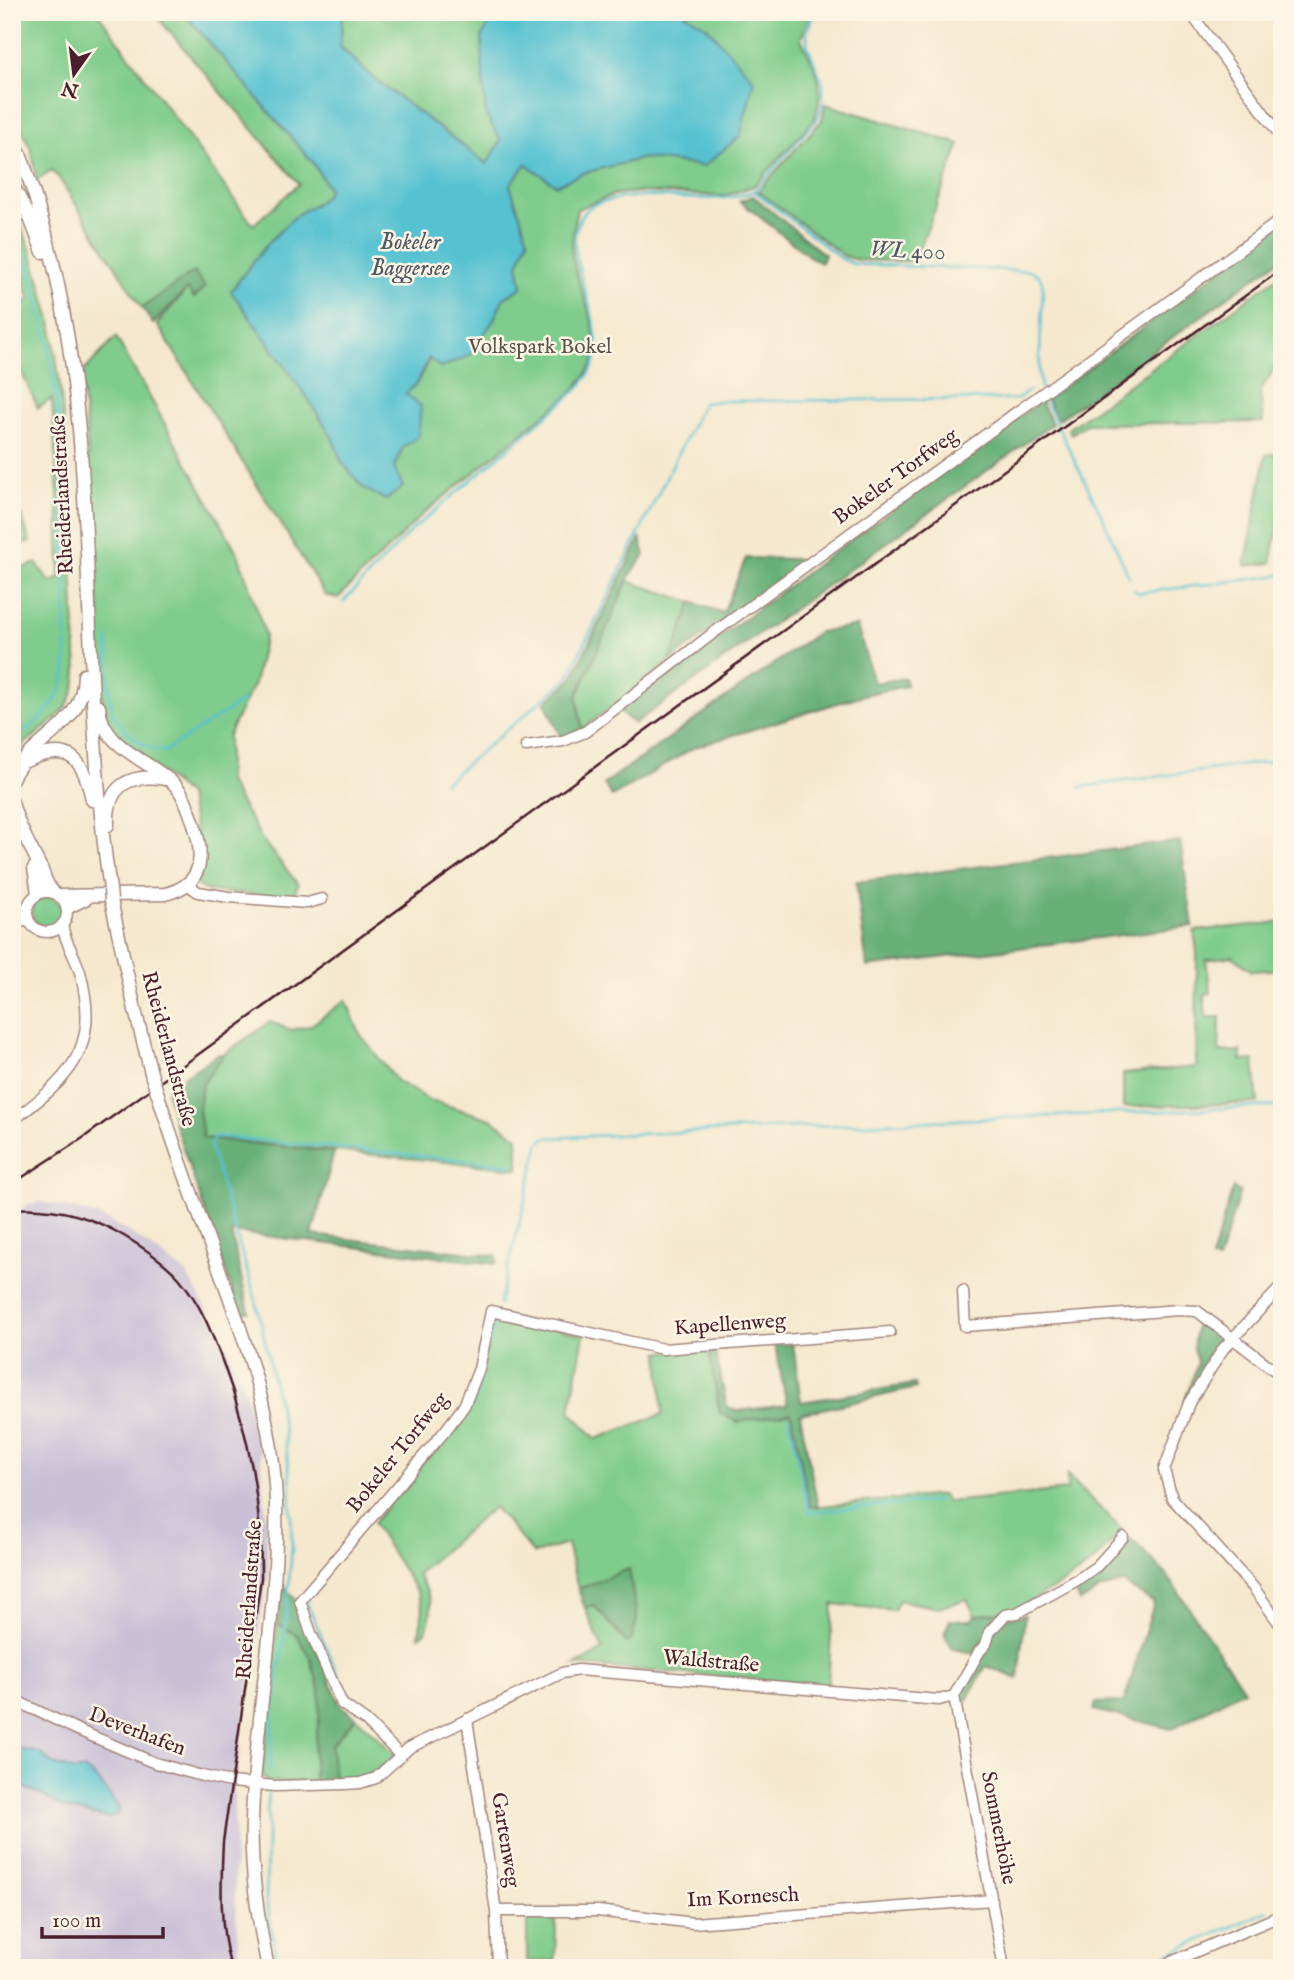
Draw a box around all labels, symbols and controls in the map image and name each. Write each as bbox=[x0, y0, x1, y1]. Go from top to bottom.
north arrow bbox=[38, 38, 108, 108]
text: N bbox=[59, 75, 82, 102]
water label: Bokeler Baggersee bbox=[370, 228, 450, 284]
water label: WL 400 bbox=[869, 235, 947, 267]
park label: Volkspark Bokel bbox=[467, 334, 612, 361]
street label: Rheiderlandstraße bbox=[45, 414, 81, 575]
street label: Bokeler Torfweg bbox=[828, 422, 964, 531]
street label: Rheiderlandstraße bbox=[134, 968, 202, 1130]
street label: Kapellenweg bbox=[673, 1308, 787, 1342]
street label: Bokeler Torfweg bbox=[341, 1386, 455, 1519]
street label: Rheiderlandstraße bbox=[231, 1519, 269, 1681]
street label: Waldstraße bbox=[662, 1644, 761, 1680]
street label: Deverhafen bbox=[85, 1701, 189, 1763]
street label: Sommerhöhe bbox=[974, 1769, 1022, 1887]
street label: Gartenweg bbox=[484, 1790, 526, 1890]
street label: Im Kornesch bbox=[686, 1882, 800, 1914]
scale bar bbox=[42, 1896, 163, 1940]
text: 100 m bbox=[52, 1908, 101, 1935]

